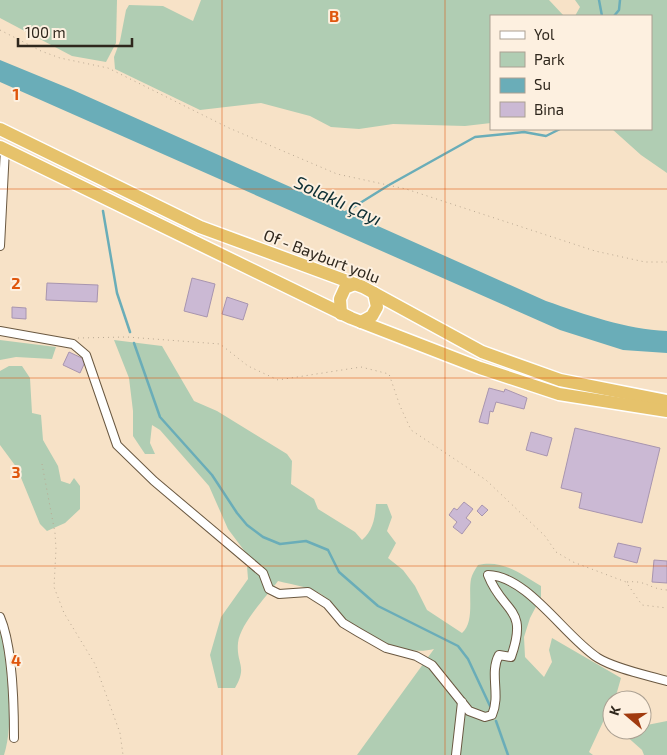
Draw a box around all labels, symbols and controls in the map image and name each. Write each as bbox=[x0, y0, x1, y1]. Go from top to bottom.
text: B bbox=[329, 6, 339, 25]
scale bar bbox=[18, 15, 131, 47]
legend bbox=[490, 15, 652, 130]
text: 100 m bbox=[25, 23, 66, 41]
text: Yol bbox=[534, 25, 555, 43]
text: Park bbox=[534, 50, 565, 68]
text: Su bbox=[534, 75, 551, 93]
text: 1 bbox=[13, 84, 19, 103]
text: Bina bbox=[534, 100, 564, 118]
water label: Solaklı Çayı bbox=[291, 170, 385, 231]
street label: Of - Bayburt yolu bbox=[261, 225, 383, 286]
text: 2 bbox=[11, 273, 21, 292]
text: 3 bbox=[11, 462, 21, 481]
text: 4 bbox=[11, 650, 21, 669]
north arrow bbox=[602, 690, 652, 740]
text: K bbox=[605, 704, 624, 718]

